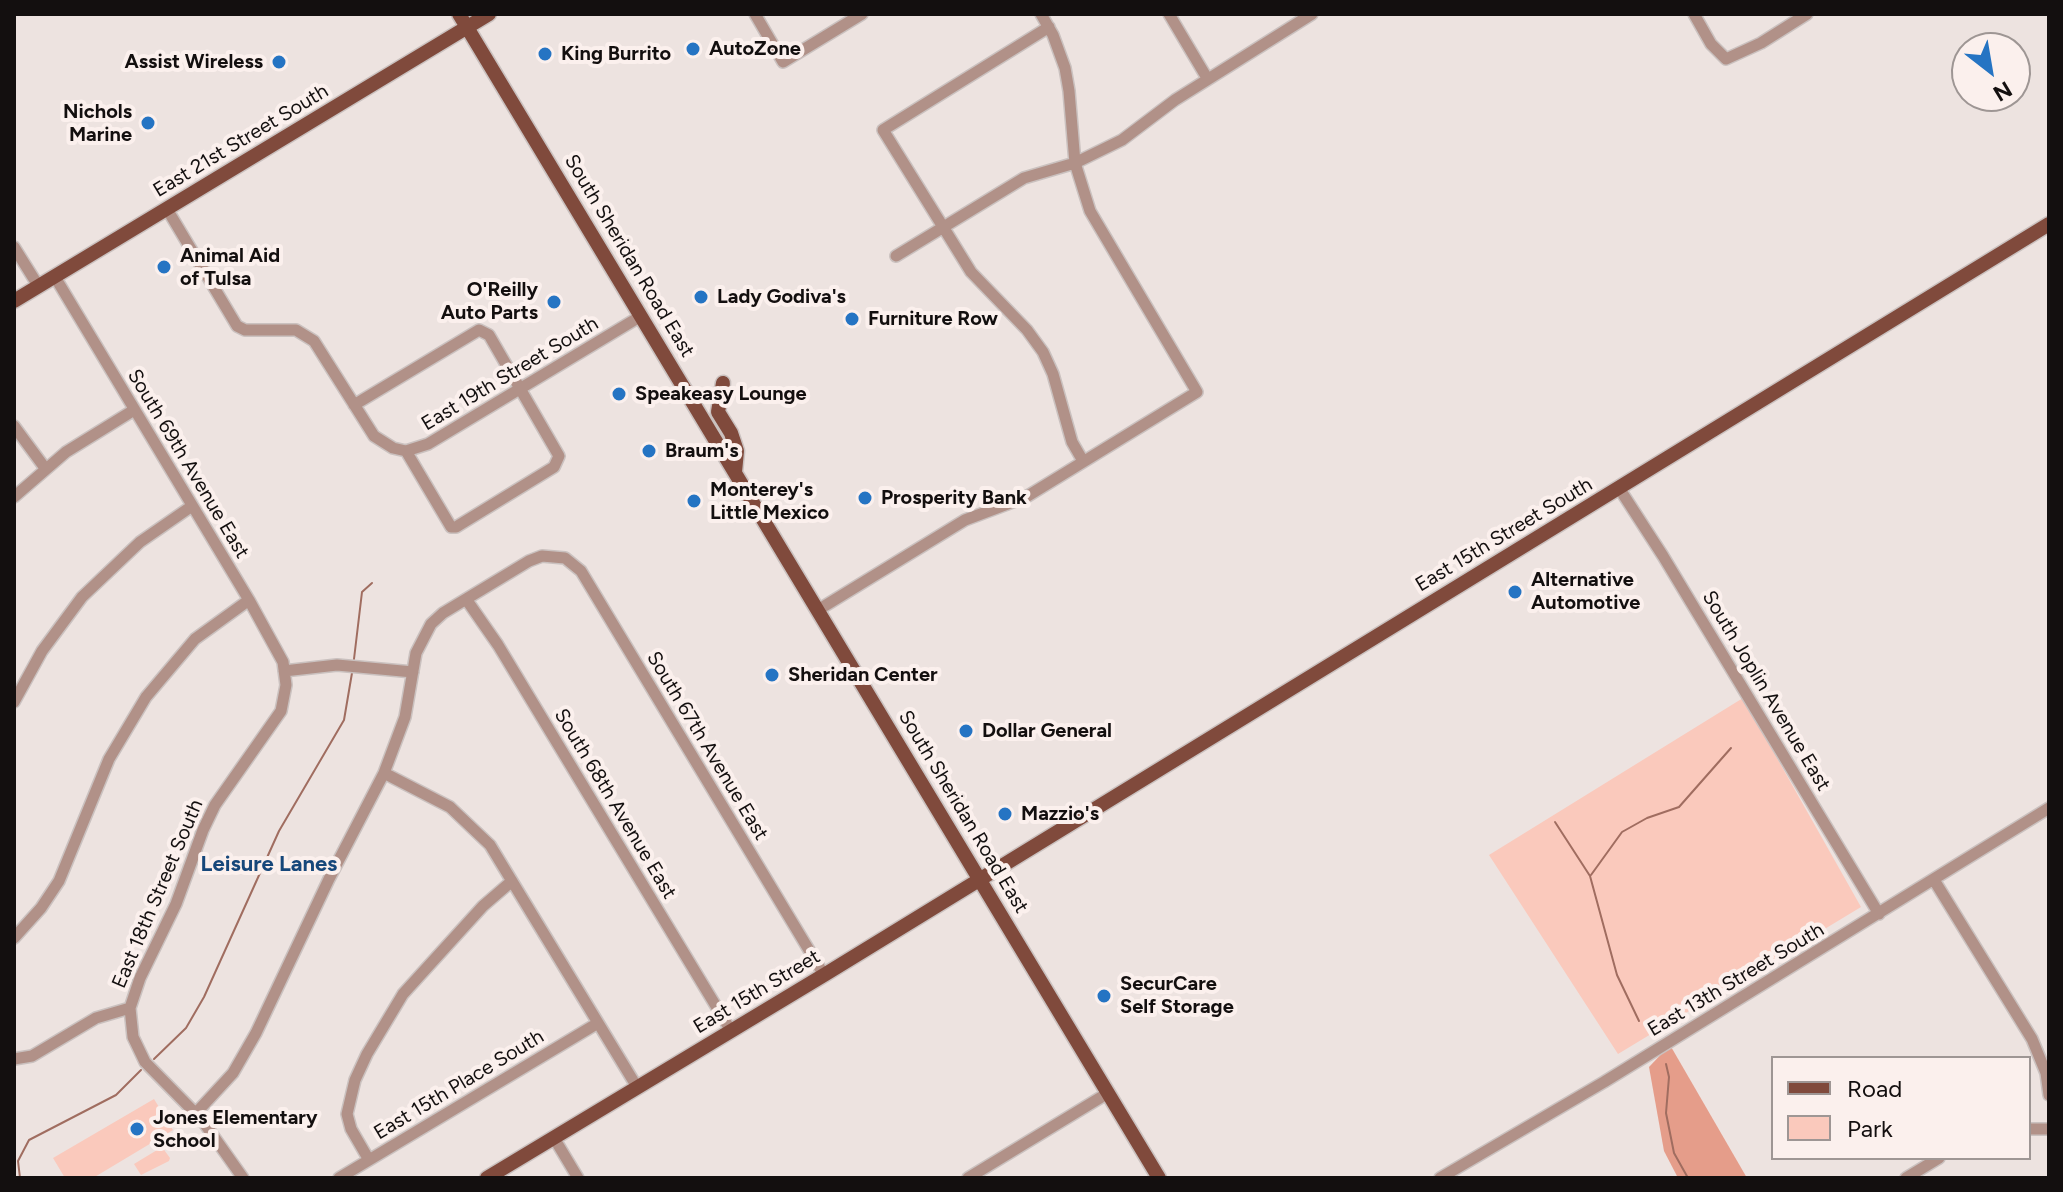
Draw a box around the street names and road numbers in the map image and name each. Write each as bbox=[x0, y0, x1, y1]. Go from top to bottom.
street label: East 21st Street South bbox=[149, 79, 333, 203]
street label: South Sheridan Road East bbox=[559, 150, 699, 362]
street label: East 19th Street South bbox=[417, 312, 603, 436]
street label: South 69th Avenue East bbox=[122, 365, 254, 563]
street label: East 15th Street South bbox=[1411, 473, 1597, 597]
street label: South Joplin Avenue East bbox=[1697, 587, 1835, 795]
street label: South 67th Avenue East bbox=[641, 647, 773, 845]
street label: South 68th Avenue East bbox=[549, 705, 681, 903]
street label: South Sheridan Road East bbox=[893, 706, 1033, 918]
street label: East 18th Street South bbox=[107, 796, 209, 992]
street label: East 13th Street South bbox=[1644, 918, 1828, 1042]
street label: East 15th Street bbox=[689, 945, 825, 1039]
street label: East 15th Place South bbox=[370, 1025, 548, 1145]

